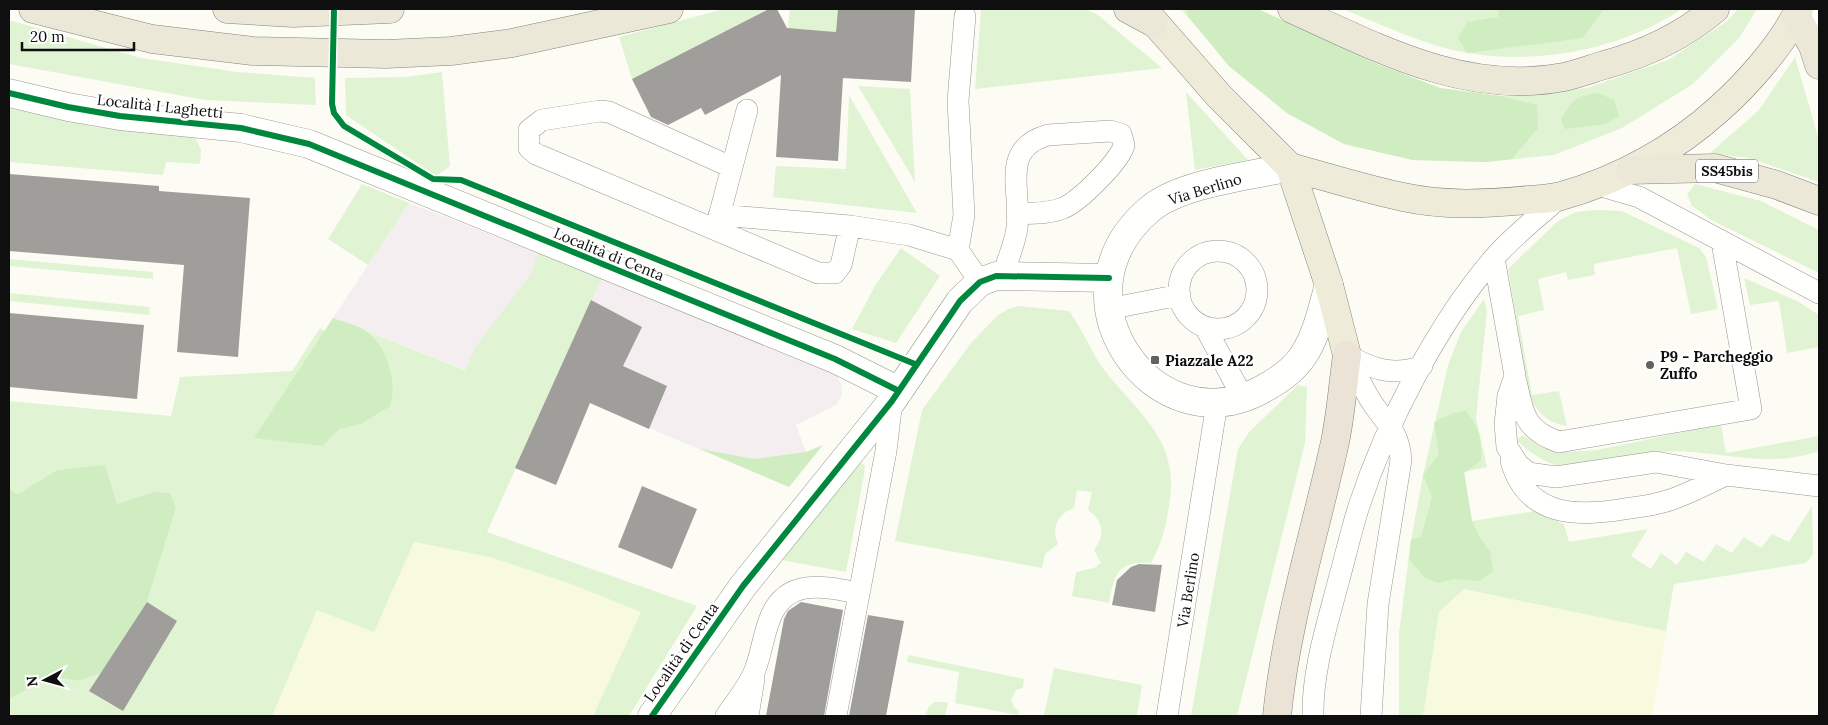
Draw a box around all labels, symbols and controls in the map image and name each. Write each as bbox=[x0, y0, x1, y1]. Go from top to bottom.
scale bar bbox=[22, 20, 135, 52]
text: 20 m bbox=[30, 27, 65, 46]
street label: Località I Laghetti bbox=[96, 90, 224, 122]
road number: SS45bis bbox=[1696, 160, 1758, 182]
street label: Via Berlino bbox=[1165, 169, 1244, 209]
street label: Località di Centa bbox=[551, 223, 667, 285]
place label: P9 - Parcheggio Zuffo bbox=[1660, 347, 1774, 383]
place label: Piazzale A22 bbox=[1165, 351, 1253, 370]
marker: Piazzale A22 bbox=[1149, 354, 1161, 366]
marker: P9 - Parcheggio Zuffo bbox=[1644, 359, 1656, 371]
street label: Via Berlino bbox=[1173, 551, 1203, 630]
street label: Località di Centa bbox=[640, 598, 723, 706]
north arrow bbox=[20, 655, 70, 705]
text: N bbox=[23, 675, 42, 688]

